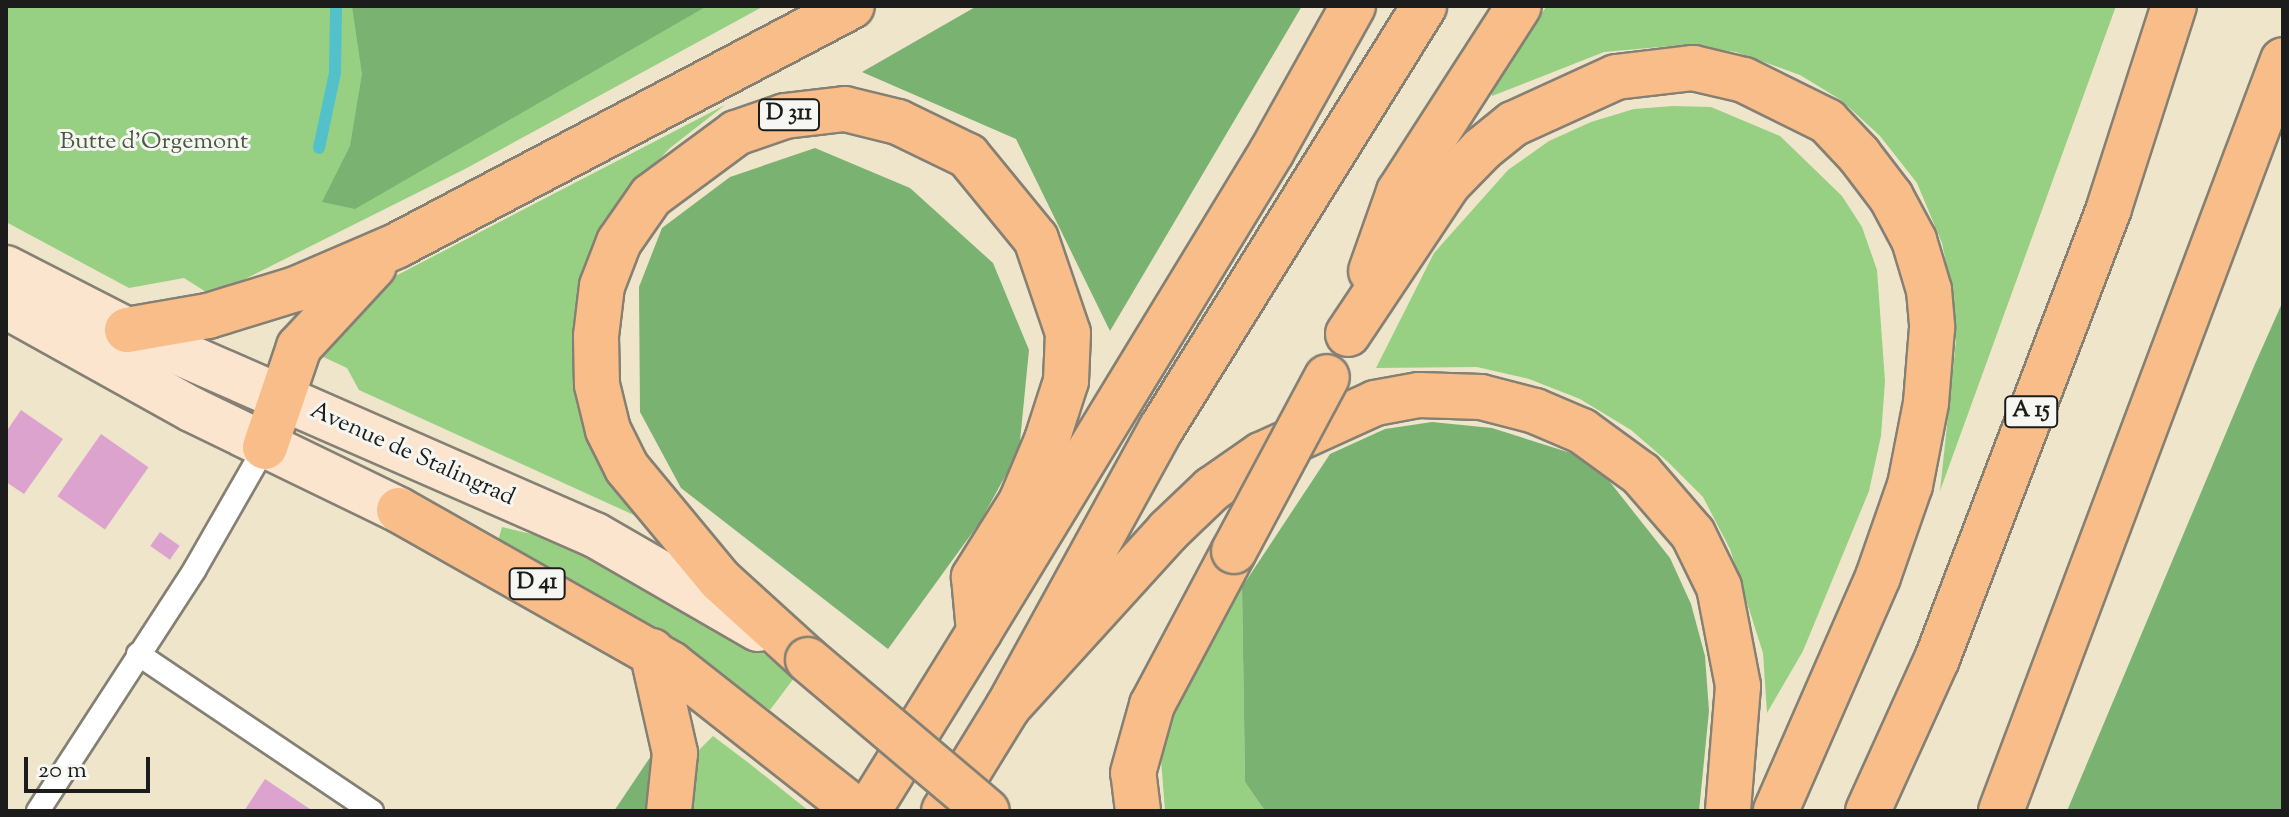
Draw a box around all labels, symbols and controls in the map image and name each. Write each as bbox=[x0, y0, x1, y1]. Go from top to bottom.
road number: D 311 bbox=[757, 97, 821, 133]
park label: Butte d'Orgemont bbox=[60, 129, 248, 157]
road number: A 15 bbox=[2003, 394, 2059, 430]
street label: Avenue de Stalingrad bbox=[305, 397, 519, 513]
road number: D 41 bbox=[507, 566, 567, 602]
scale bar bbox=[28, 741, 154, 791]
text: 20 m bbox=[38, 754, 87, 788]

